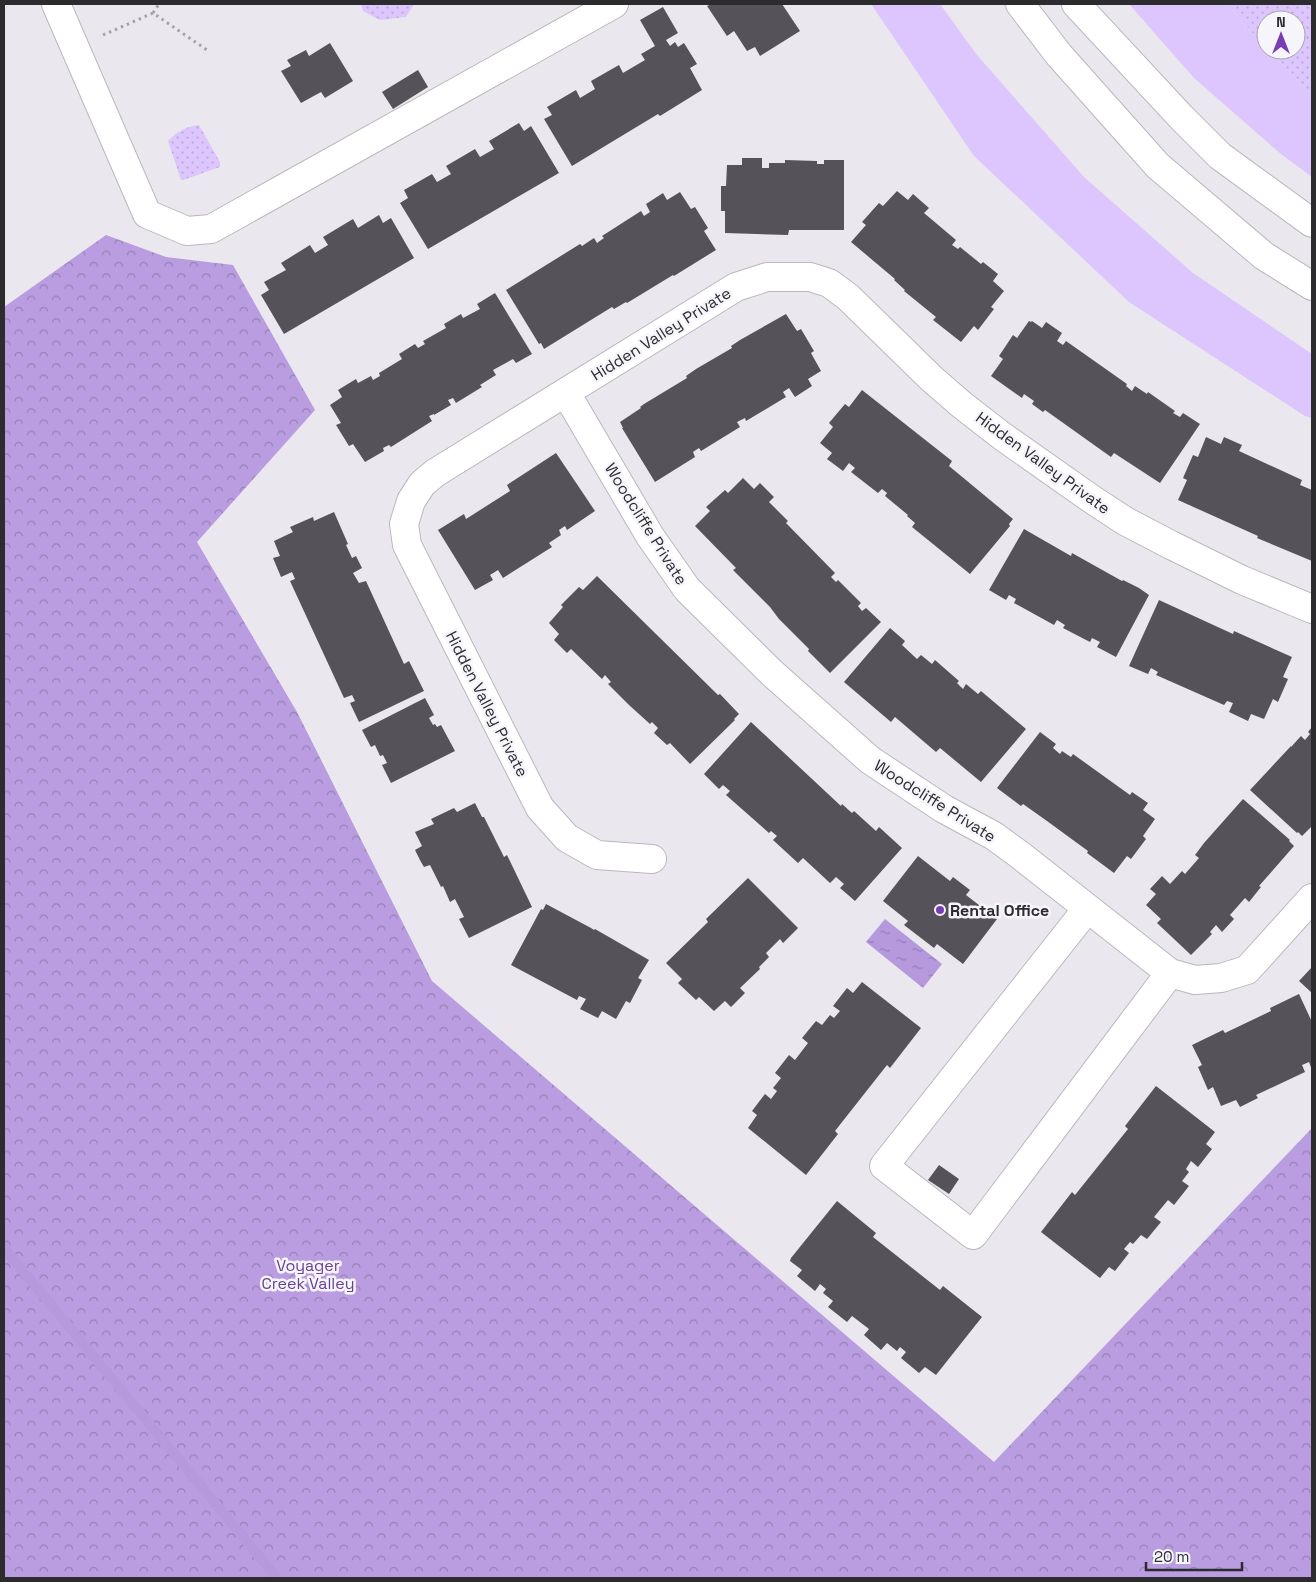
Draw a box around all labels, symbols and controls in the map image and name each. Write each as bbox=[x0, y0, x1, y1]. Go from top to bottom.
north arrow bbox=[1256, 10, 1306, 60]
text: N bbox=[1276, 13, 1286, 31]
street label: Hidden Valley Private bbox=[587, 282, 735, 386]
street label: Hidden Valley Private bbox=[972, 407, 1114, 519]
street label: Woodcliffe Private bbox=[600, 459, 692, 589]
street label: Hidden Valley Private bbox=[441, 627, 533, 781]
street label: Woodcliffe Private bbox=[870, 755, 1000, 847]
place label: Rental Office bbox=[950, 900, 1049, 921]
marker: Rental Office bbox=[934, 904, 946, 916]
park label: Voyager Creek Valley bbox=[261, 1255, 355, 1294]
scale bar bbox=[1146, 1540, 1242, 1572]
text: 20 m bbox=[1154, 1547, 1189, 1566]

